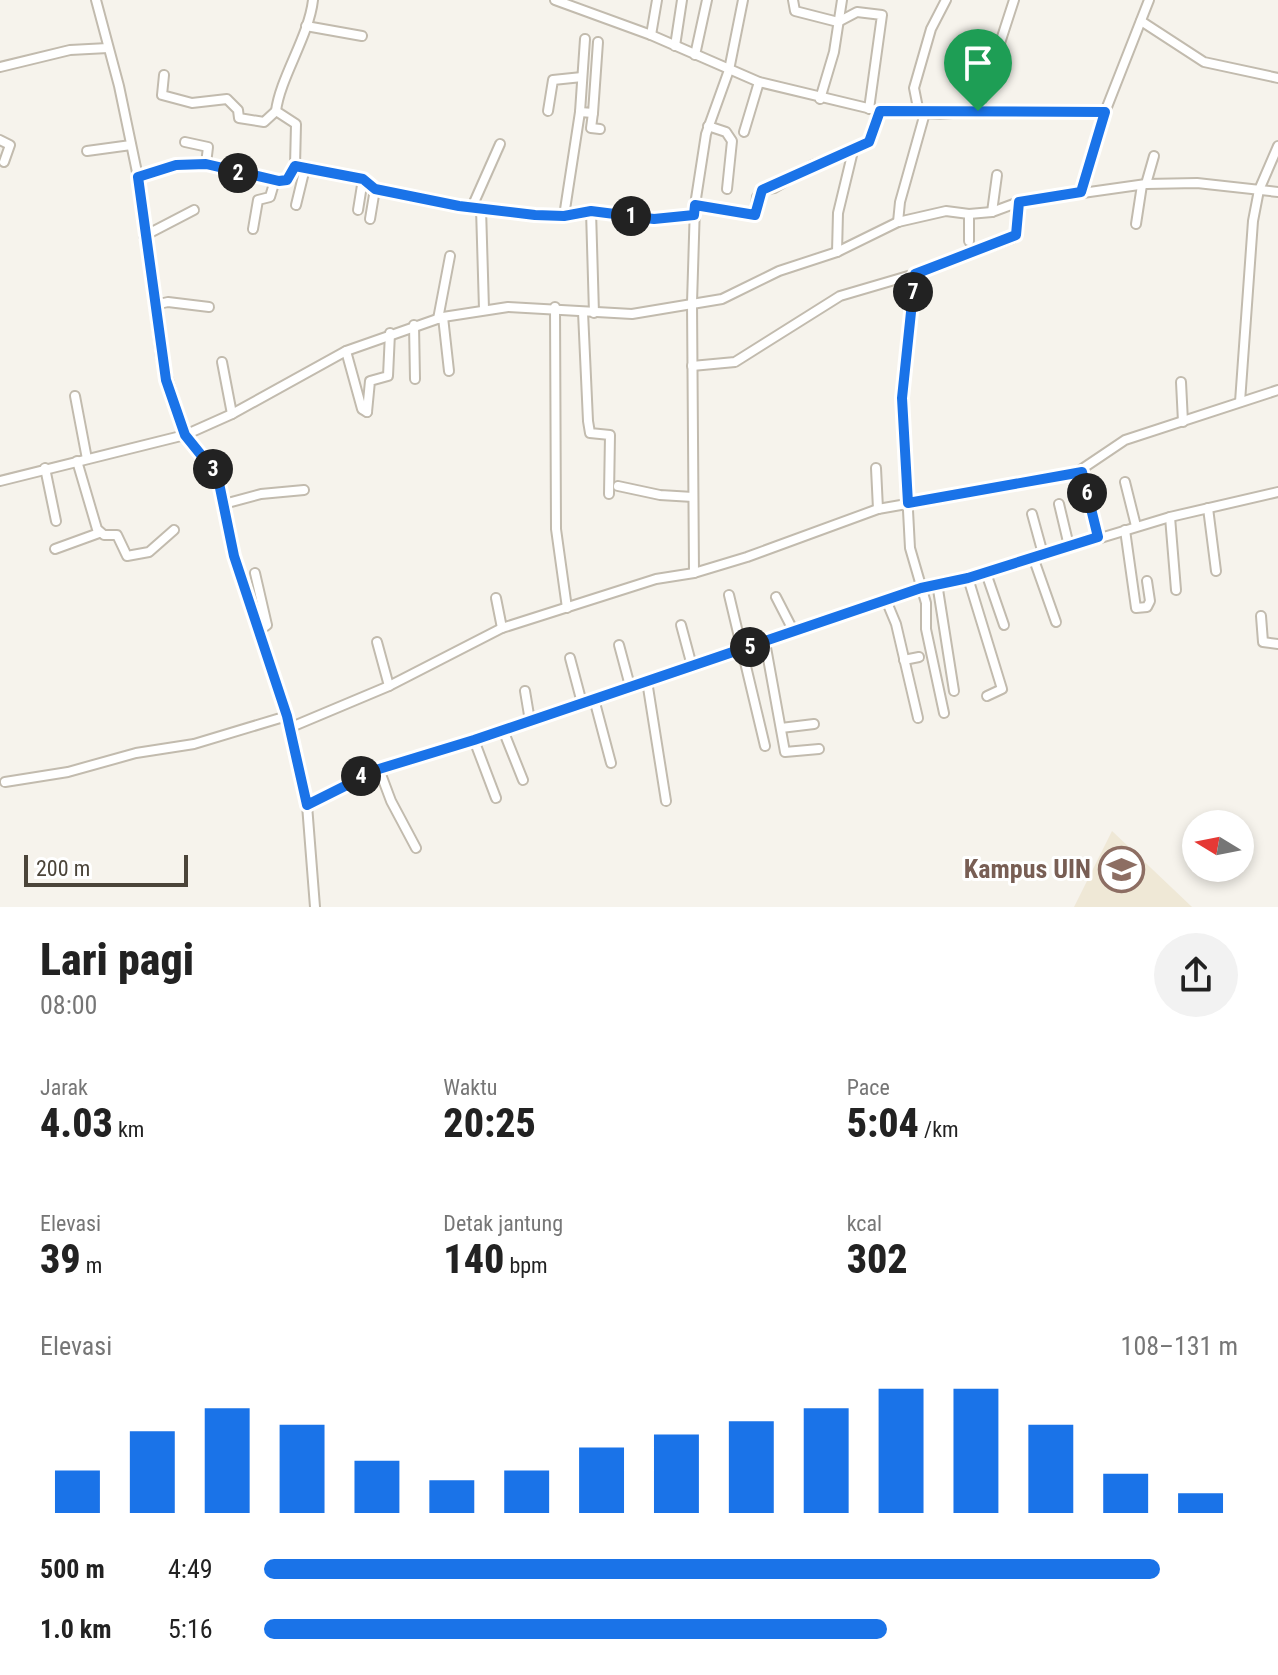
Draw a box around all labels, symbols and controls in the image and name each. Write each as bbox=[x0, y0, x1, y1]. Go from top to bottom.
pin bbox=[944, 29, 1012, 111]
icon: arrive bbox=[956, 41, 1000, 85]
pin: 2 bbox=[218, 153, 258, 193]
text: 2 bbox=[232, 160, 244, 185]
pin: 1 bbox=[611, 196, 651, 236]
text: 1 bbox=[625, 203, 637, 228]
pin: 7 bbox=[893, 272, 933, 312]
text: 7 bbox=[907, 279, 919, 304]
pin: 3 bbox=[193, 449, 233, 489]
text: 3 bbox=[207, 456, 219, 481]
pin: 6 bbox=[1067, 473, 1107, 513]
text: 6 bbox=[1081, 480, 1093, 505]
pin: 5 bbox=[730, 627, 770, 667]
text: 5 bbox=[744, 634, 756, 659]
pin: 4 bbox=[341, 756, 381, 796]
text: 4 bbox=[355, 763, 367, 788]
north arrow bbox=[1182, 810, 1254, 882]
map controls bbox=[1182, 810, 1254, 882]
school or university icon: Kampus UIN bbox=[1098, 845, 1146, 893]
scale bar bbox=[24, 851, 188, 887]
place label: Kampus UIN bbox=[964, 854, 1091, 884]
text: 200 m bbox=[36, 856, 90, 881]
button: share bbox=[1154, 933, 1238, 1017]
text: Lari pagi bbox=[40, 934, 194, 986]
text: 08:00 bbox=[40, 990, 97, 1020]
text: Jarak bbox=[40, 1075, 88, 1100]
text: Waktu bbox=[443, 1075, 497, 1100]
text: Pace bbox=[847, 1075, 890, 1100]
text: 4.03 bbox=[40, 1100, 113, 1147]
text: 20:25 bbox=[443, 1100, 536, 1147]
text: 5:04 bbox=[847, 1100, 919, 1147]
text: km bbox=[113, 1117, 144, 1142]
text: /km bbox=[919, 1117, 959, 1142]
text: Elevasi bbox=[40, 1211, 101, 1236]
text: Detak jantung bbox=[443, 1211, 563, 1236]
text: kcal bbox=[847, 1211, 882, 1236]
text: 39 bbox=[40, 1236, 81, 1283]
text: 140 bbox=[443, 1236, 504, 1283]
text: 302 bbox=[847, 1236, 908, 1283]
text: m bbox=[81, 1253, 102, 1278]
text: bpm bbox=[504, 1253, 548, 1278]
text: Elevasi bbox=[40, 1331, 112, 1361]
text: 108–131 m bbox=[1121, 1331, 1238, 1361]
text: 500 m bbox=[40, 1554, 105, 1584]
text: 4:49 bbox=[168, 1554, 213, 1584]
text: 1.0 km bbox=[40, 1614, 112, 1644]
text: 5:16 bbox=[168, 1614, 213, 1644]

